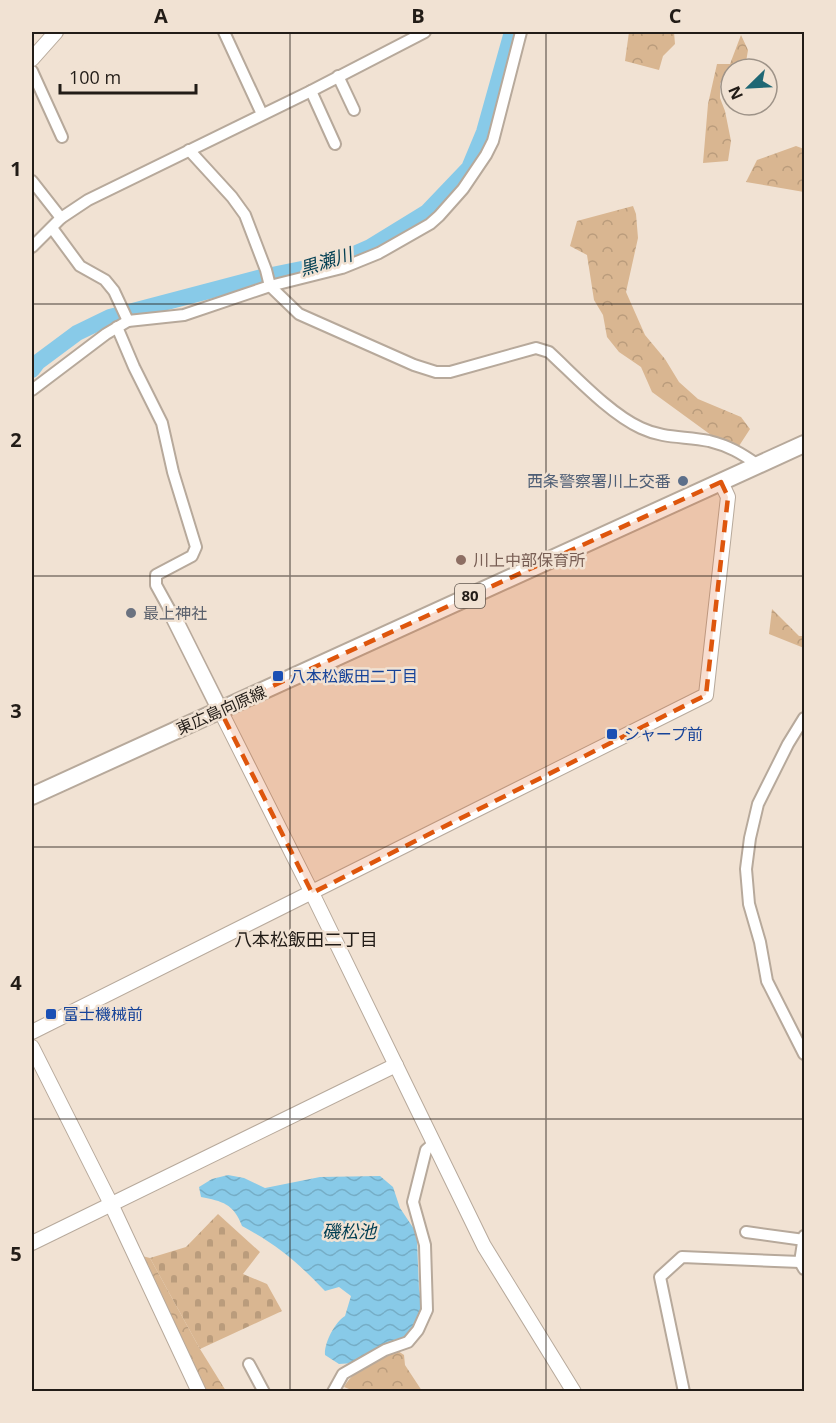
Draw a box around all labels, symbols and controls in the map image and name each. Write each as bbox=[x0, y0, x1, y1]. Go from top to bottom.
text: A bbox=[154, 2, 168, 29]
text: B bbox=[411, 2, 425, 29]
text: C bbox=[669, 2, 682, 29]
scale bar bbox=[60, 57, 196, 95]
north arrow bbox=[719, 57, 779, 117]
text: 100 m bbox=[69, 65, 121, 89]
text: N bbox=[723, 83, 748, 104]
text: 1 bbox=[10, 155, 22, 182]
water label: 黒瀬川 bbox=[296, 241, 357, 280]
text: 2 bbox=[10, 426, 22, 453]
place label: 西条警察署川上交番 bbox=[527, 470, 671, 492]
marker: 西条警察署川上交番 bbox=[676, 474, 690, 488]
place label: 川上中部保育所 bbox=[473, 549, 585, 571]
marker: 川上中部保育所 bbox=[454, 553, 468, 567]
road number: 80 bbox=[455, 584, 485, 608]
place label: 最上神社 bbox=[143, 602, 207, 624]
marker: 最上神社 bbox=[124, 606, 138, 620]
place label: 八本松飯田二丁目 bbox=[290, 665, 418, 687]
marker: 八本松飯田二丁目 bbox=[271, 669, 285, 683]
street label: 東広島向原線 bbox=[173, 680, 269, 740]
text: 3 bbox=[10, 697, 22, 724]
place label: シャープ前 bbox=[624, 723, 703, 745]
marker: シャープ前 bbox=[605, 727, 619, 741]
district label: 八本松飯田二丁目 bbox=[234, 927, 378, 951]
text: 4 bbox=[10, 969, 22, 996]
place label: 富士機械前 bbox=[63, 1003, 143, 1025]
marker: 富士機械前 bbox=[44, 1007, 58, 1021]
water label: 磯松池 bbox=[322, 1219, 378, 1243]
text: 5 bbox=[10, 1240, 22, 1267]

